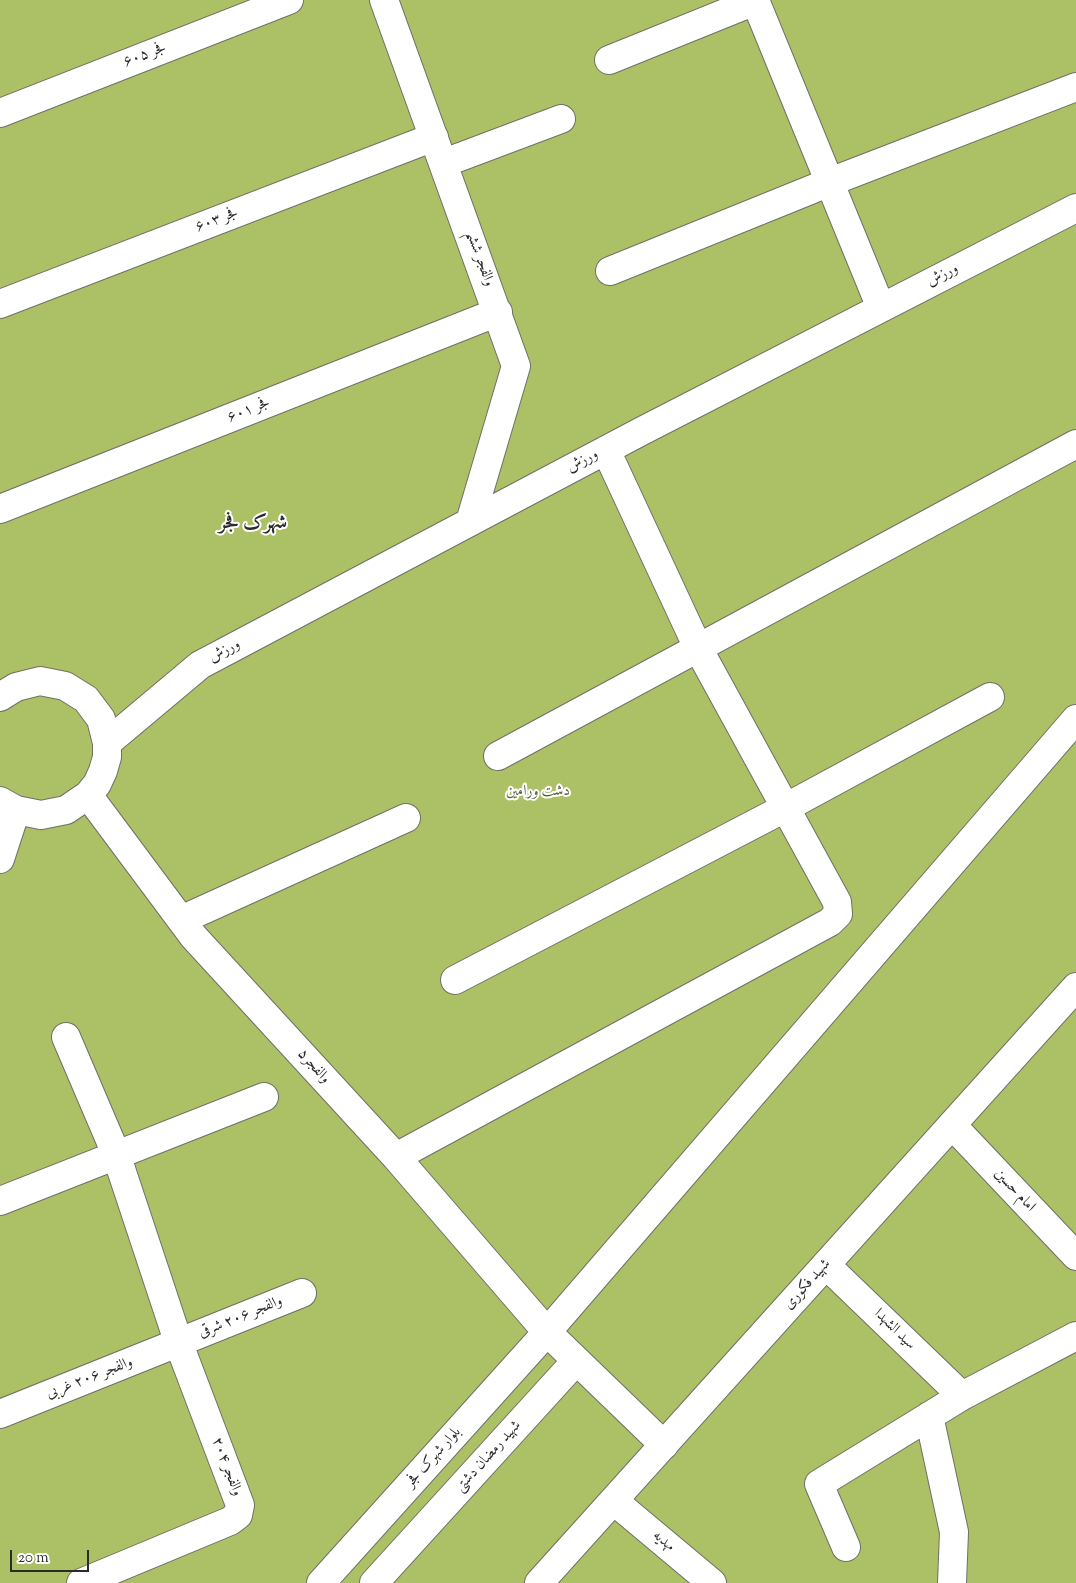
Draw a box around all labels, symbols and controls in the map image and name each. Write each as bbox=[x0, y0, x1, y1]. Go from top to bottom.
street label: فجر ۶۰۵ bbox=[121, 40, 169, 72]
street label: فجر ۶۰۳ bbox=[193, 205, 241, 237]
street label: والفجر ششم bbox=[461, 229, 497, 289]
street label: ورزش bbox=[924, 261, 962, 291]
street label: فجر ۶۰۱ bbox=[225, 394, 273, 428]
street label: ورزش bbox=[564, 446, 602, 478]
district label: شهرک فجر bbox=[219, 513, 287, 537]
street label: ورزش bbox=[206, 636, 244, 668]
park label: دشت ورامین bbox=[506, 783, 570, 801]
street label: والفجر۵ bbox=[293, 1046, 333, 1088]
street label: امام حسین bbox=[990, 1166, 1038, 1216]
street label: شهید فکوری bbox=[781, 1256, 835, 1314]
street label: والفجر ۲۰۶ شرقی bbox=[197, 1293, 285, 1343]
street label: سید الشهدا bbox=[869, 1306, 919, 1354]
street label: والفجر ۲۰۶ غربی bbox=[44, 1354, 136, 1404]
street label: شهید رمضان دشتی bbox=[452, 1418, 526, 1496]
street label: بلوار شهرک فجر bbox=[402, 1424, 466, 1492]
street label: والفجر ۲۰۴ bbox=[207, 1435, 245, 1499]
street label: مهدیه bbox=[648, 1528, 678, 1556]
scale bar bbox=[12, 1540, 91, 1572]
text: 20 m bbox=[18, 1548, 49, 1569]

